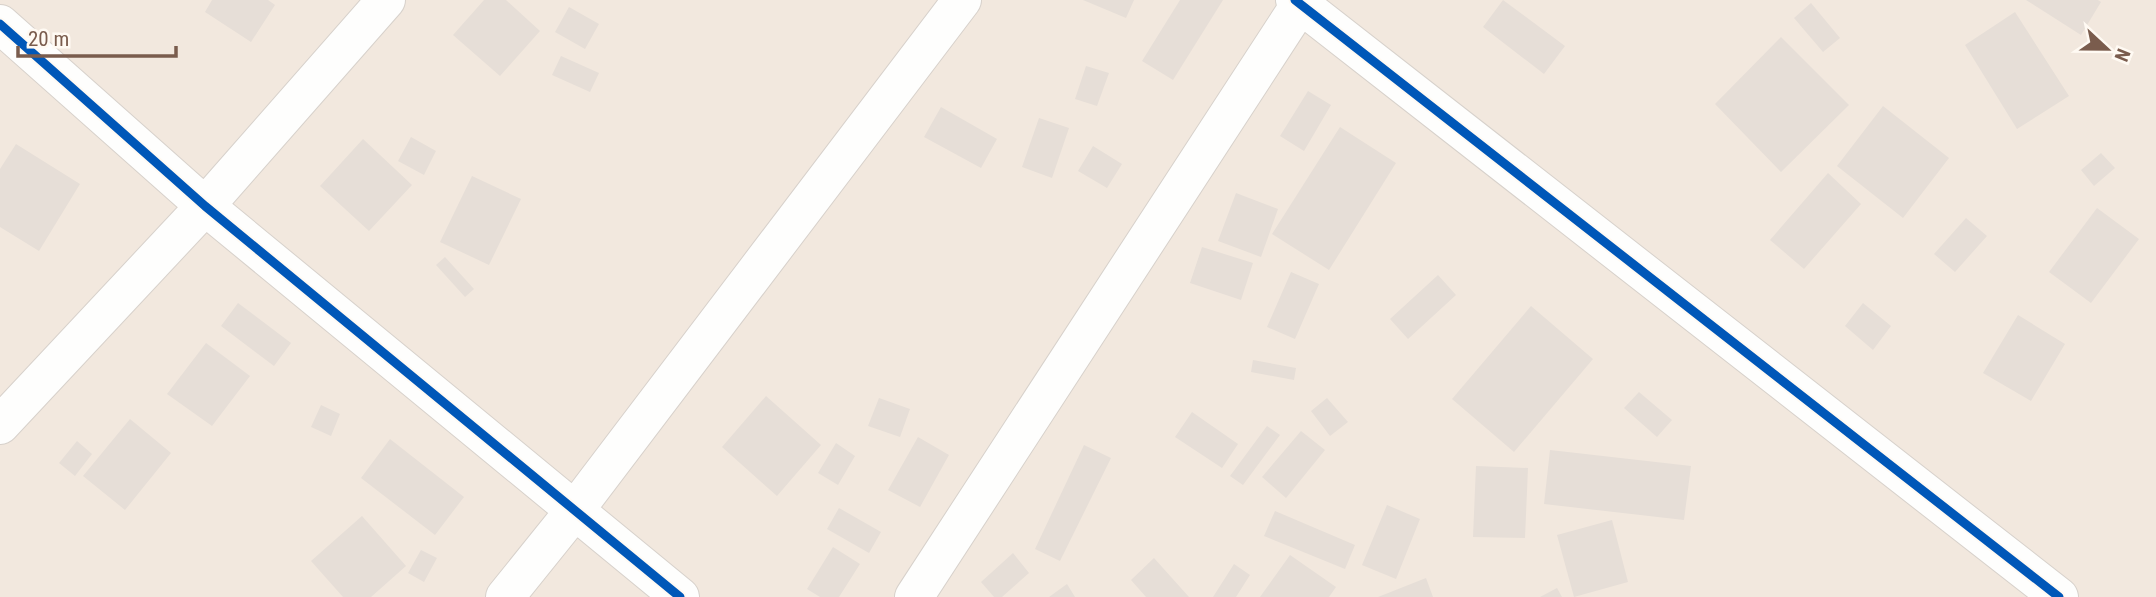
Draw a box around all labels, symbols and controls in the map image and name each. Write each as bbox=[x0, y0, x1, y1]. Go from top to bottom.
scale bar bbox=[18, 14, 175, 58]
north arrow bbox=[2072, 14, 2142, 84]
text: 20 m bbox=[28, 27, 69, 51]
text: N bbox=[2109, 45, 2135, 65]

